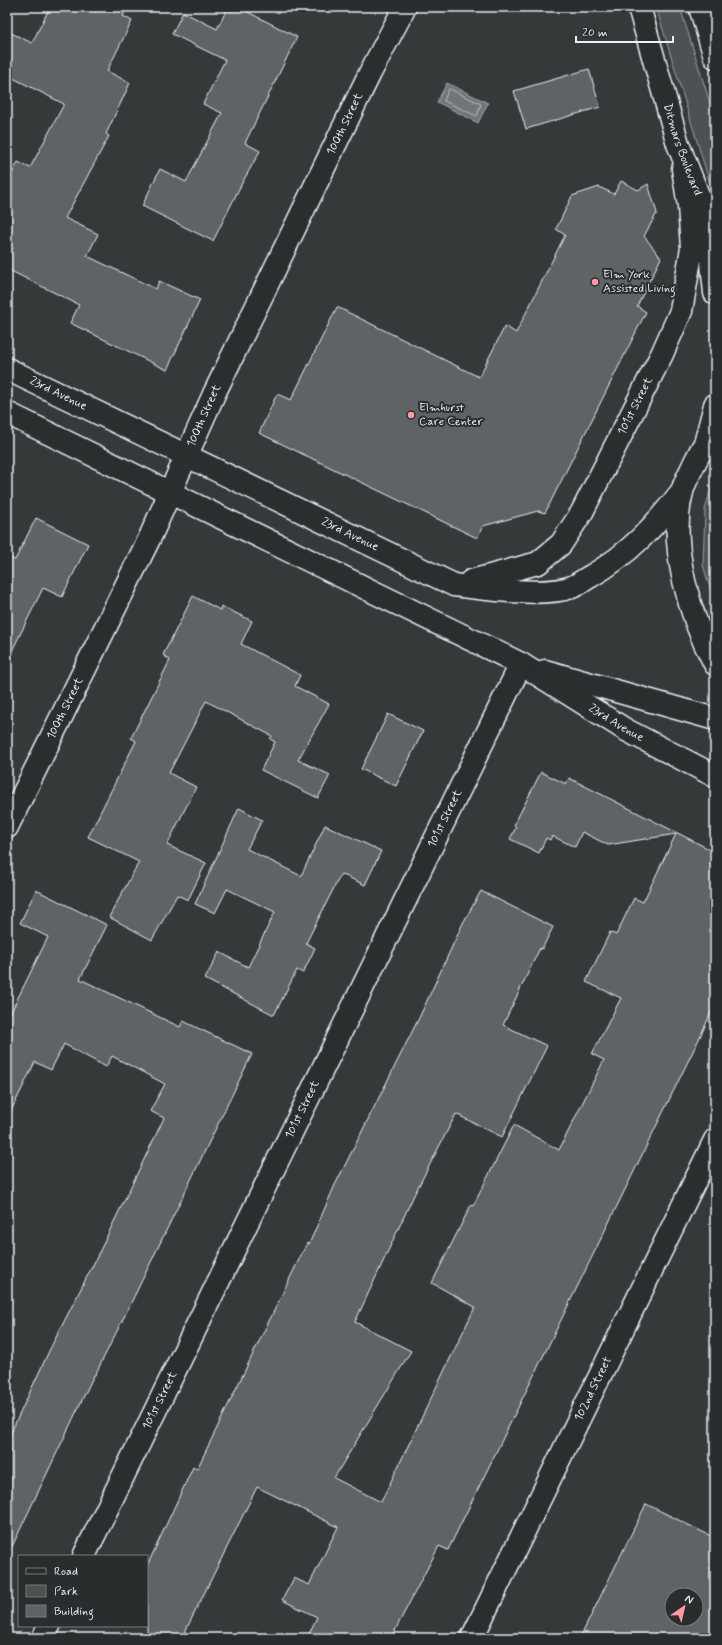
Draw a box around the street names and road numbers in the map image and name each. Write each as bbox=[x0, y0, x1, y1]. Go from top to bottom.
street label: 100th Street bbox=[323, 90, 367, 158]
street label: Ditmars Boulevard bbox=[659, 102, 705, 198]
street label: 23rd Avenue bbox=[27, 373, 90, 415]
street label: 101st Street bbox=[614, 375, 657, 438]
street label: 100th Street bbox=[183, 382, 225, 450]
street label: 23rd Avenue bbox=[319, 514, 382, 555]
street label: 100th Street bbox=[43, 675, 87, 742]
street label: 23rd Avenue bbox=[585, 700, 647, 746]
street label: 101st Street bbox=[424, 787, 466, 850]
street label: 101st Street bbox=[282, 1078, 324, 1141]
street label: 102nd Street bbox=[571, 1354, 616, 1424]
street label: 101st Street bbox=[139, 1369, 181, 1432]

